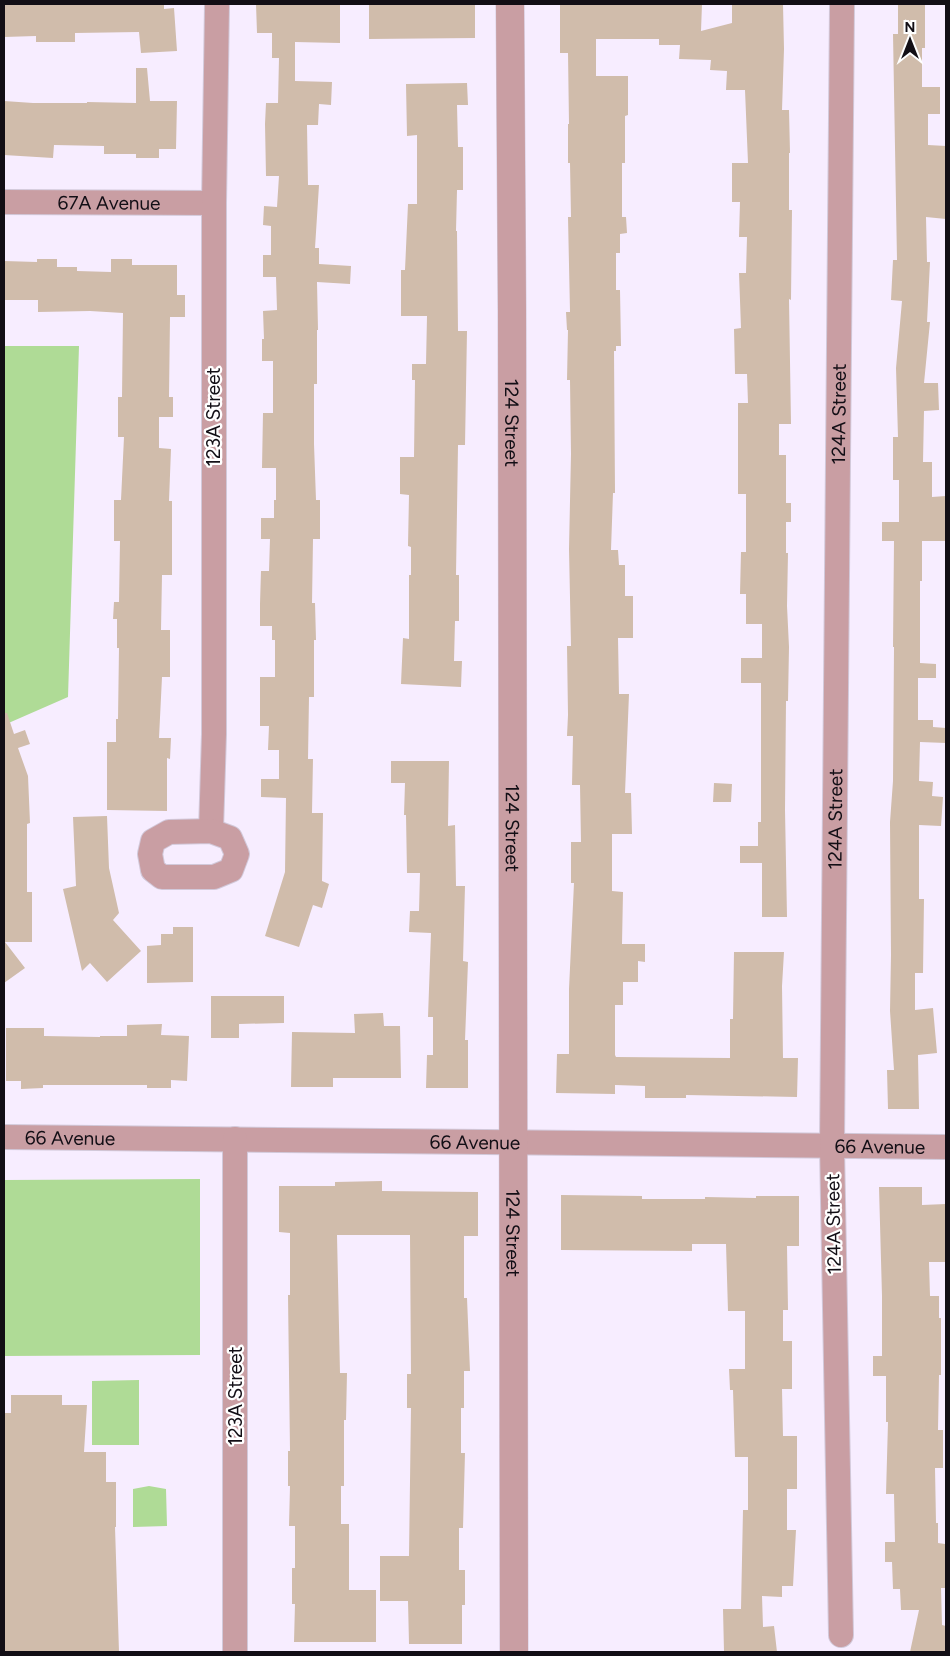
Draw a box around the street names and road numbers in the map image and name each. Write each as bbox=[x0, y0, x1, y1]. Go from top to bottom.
street label: 67A Avenue bbox=[58, 191, 160, 215]
street label: 124A Street bbox=[827, 363, 851, 465]
street label: 123A Street bbox=[202, 367, 225, 467]
street label: 124 Street bbox=[500, 379, 523, 467]
street label: 124A Street bbox=[823, 768, 847, 870]
street label: 124 Street bbox=[501, 784, 524, 872]
street label: 66 Avenue bbox=[25, 1126, 115, 1150]
street label: 66 Avenue bbox=[430, 1131, 520, 1154]
street label: 66 Avenue bbox=[835, 1135, 925, 1159]
street label: 124A Street bbox=[821, 1173, 846, 1275]
street label: 124 Street bbox=[501, 1189, 524, 1277]
street label: 123A Street bbox=[224, 1346, 247, 1446]

